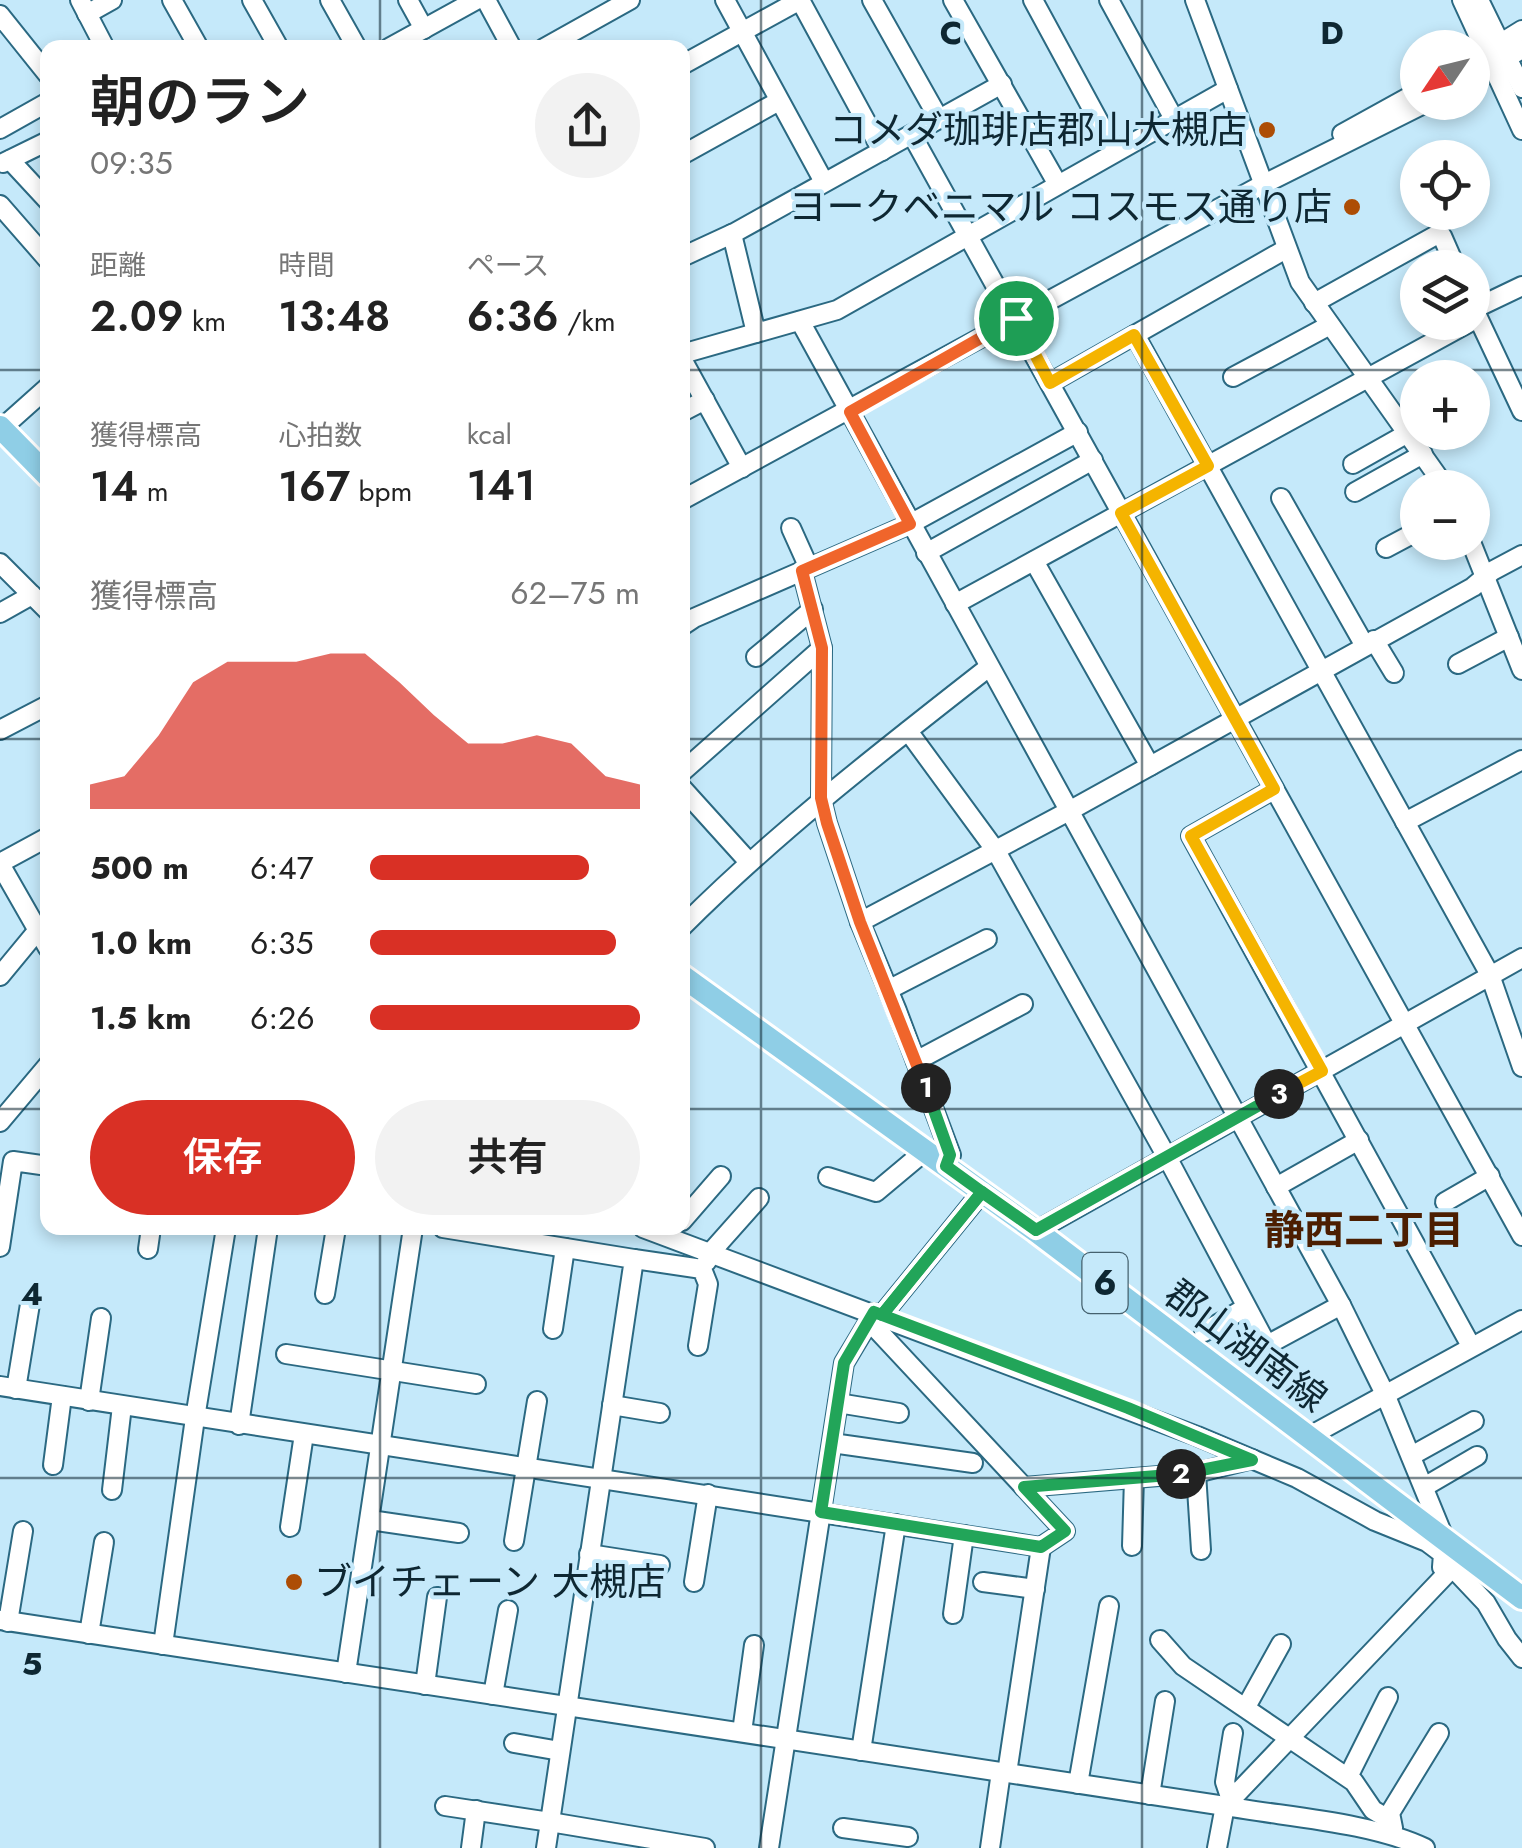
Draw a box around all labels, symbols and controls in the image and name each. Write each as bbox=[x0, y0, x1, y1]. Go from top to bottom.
text: C bbox=[940, 10, 962, 56]
text: D bbox=[1320, 10, 1344, 56]
north arrow bbox=[1400, 30, 1490, 120]
map controls bbox=[1400, 30, 1490, 560]
text: 朝のラン bbox=[90, 62, 310, 142]
button: share bbox=[535, 73, 640, 178]
place label: コメダ珈琲店郡山大槻店 bbox=[829, 102, 1247, 157]
marker: コメダ珈琲店郡山大槻店 bbox=[1256, 119, 1278, 141]
text: 09:35 bbox=[90, 140, 173, 186]
button: locate bbox=[1400, 140, 1490, 230]
place label: ヨークベニマル コスモス通り店 bbox=[789, 179, 1332, 234]
marker: ヨークベニマル コスモス通り店 bbox=[1341, 196, 1363, 218]
text: 距離 bbox=[90, 245, 146, 286]
text: 時間 bbox=[278, 245, 334, 286]
text: ペース bbox=[467, 245, 549, 286]
button: layers bbox=[1400, 250, 1490, 340]
pin bbox=[974, 276, 1059, 361]
text: 2.09 bbox=[90, 286, 184, 347]
text: 13:48 bbox=[278, 286, 390, 347]
text: 6:36 bbox=[467, 286, 559, 347]
icon: arrive bbox=[989, 291, 1044, 346]
text: km bbox=[184, 301, 226, 342]
text: /km bbox=[559, 301, 616, 342]
button: + bbox=[1400, 360, 1490, 450]
text: kcal bbox=[467, 414, 512, 455]
text: 獲得標高 bbox=[90, 415, 202, 456]
text: 心拍数 bbox=[278, 415, 362, 456]
text: 141 bbox=[467, 455, 536, 516]
text: 14 bbox=[90, 456, 138, 517]
text: 167 bbox=[278, 456, 350, 517]
button: − bbox=[1400, 470, 1490, 560]
text: m bbox=[138, 471, 169, 512]
text: bpm bbox=[350, 471, 412, 512]
text: 62–75 m bbox=[510, 570, 640, 616]
text: 獲得標高 bbox=[90, 573, 218, 619]
text: 500 m bbox=[90, 845, 189, 891]
text: 6:47 bbox=[250, 845, 314, 891]
text: 1.0 km bbox=[90, 920, 192, 966]
text: 6:35 bbox=[250, 920, 314, 966]
text: 1.5 km bbox=[90, 995, 192, 1041]
text: 6:26 bbox=[250, 995, 315, 1041]
pin: 1 bbox=[901, 1063, 951, 1113]
text: 1 bbox=[919, 1067, 933, 1108]
pin: 3 bbox=[1254, 1069, 1304, 1119]
text: 3 bbox=[1270, 1073, 1288, 1114]
button: 保存 bbox=[90, 1100, 355, 1215]
button: 共有 bbox=[375, 1100, 640, 1215]
district label: 静西二丁目 bbox=[1264, 1201, 1464, 1259]
road number: 6 bbox=[1082, 1253, 1128, 1313]
street label: 郡山湖南線 bbox=[1154, 1266, 1339, 1425]
text: 4 bbox=[21, 1271, 43, 1317]
pin: 2 bbox=[1156, 1449, 1206, 1499]
text: 2 bbox=[1172, 1453, 1190, 1494]
place label: ブイチェーン 大槻店 bbox=[314, 1554, 666, 1609]
marker: ブイチェーン 大槻店 bbox=[283, 1571, 305, 1593]
text: 5 bbox=[22, 1641, 42, 1687]

